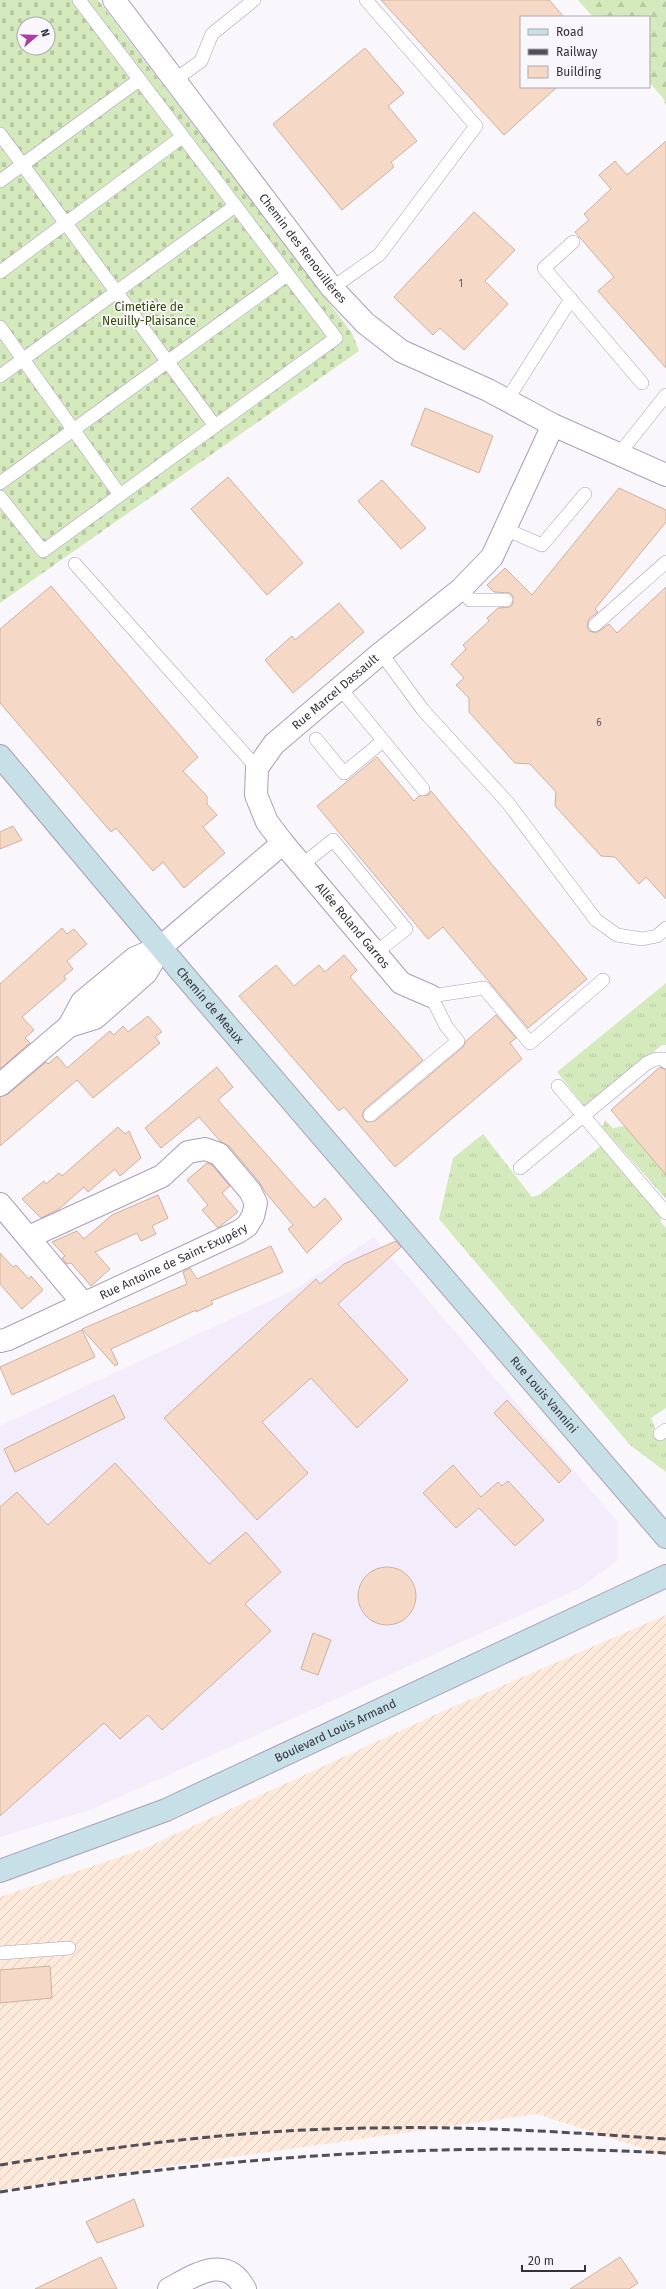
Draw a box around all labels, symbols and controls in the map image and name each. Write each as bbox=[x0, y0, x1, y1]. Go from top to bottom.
north arrow bbox=[16, 16, 56, 56]
legend bbox=[520, 16, 650, 88]
text: Road bbox=[556, 25, 584, 39]
text: N bbox=[38, 27, 52, 38]
text: Railway bbox=[556, 45, 597, 59]
text: Building bbox=[556, 65, 602, 79]
street label: Chemin des Renouillères bbox=[256, 191, 350, 306]
house number: 1 bbox=[459, 278, 463, 290]
park label: Cimetière de Neuilly-Plaisance bbox=[102, 300, 196, 328]
street label: Rue Marcel Dassault bbox=[289, 651, 382, 733]
house number: 6 bbox=[596, 717, 602, 729]
street label: Allée Roland Garros bbox=[313, 880, 393, 971]
street label: Chemin de Meaux bbox=[173, 964, 247, 1047]
street label: Rue Antoine de Saint-Exupéry bbox=[97, 1221, 250, 1302]
street label: Rue Louis Vannini bbox=[507, 1354, 581, 1436]
street label: Boulevard Louis Armand bbox=[272, 1696, 399, 1765]
scale bar bbox=[522, 2247, 585, 2273]
text: 20 m bbox=[528, 2254, 554, 2268]

